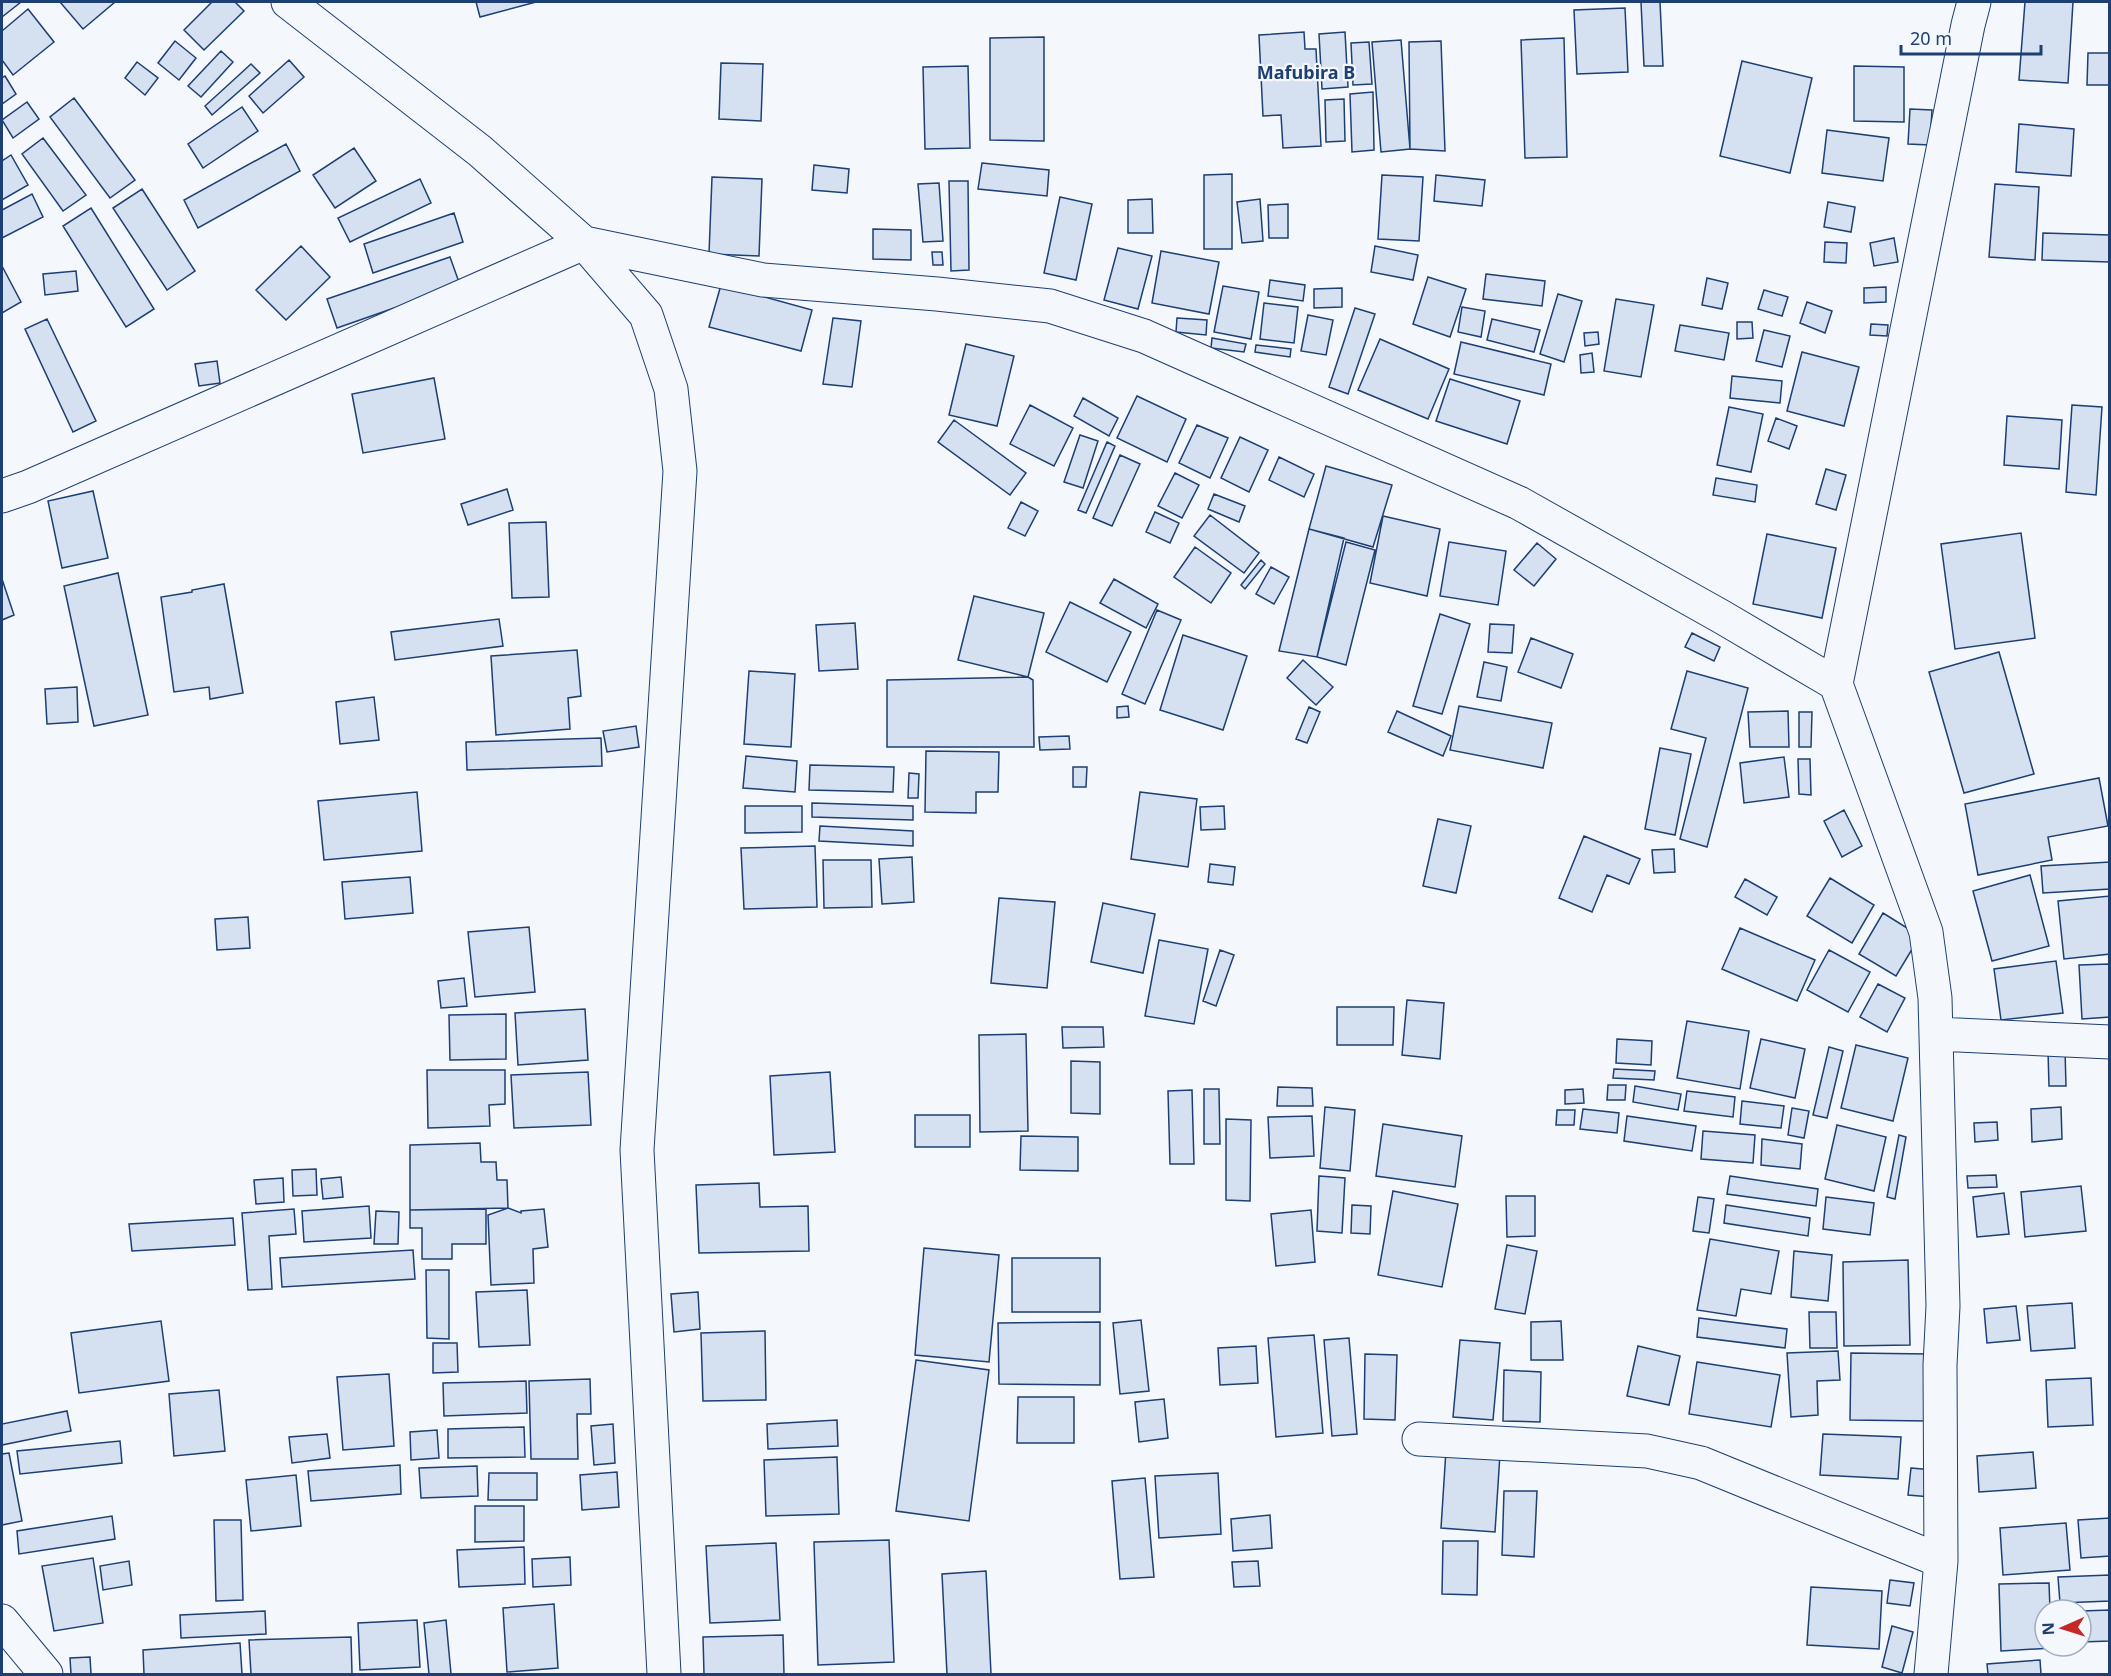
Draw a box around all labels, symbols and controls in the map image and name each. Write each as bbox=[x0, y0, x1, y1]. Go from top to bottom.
scale bar bbox=[1901, 18, 2040, 56]
text: 20 m bbox=[1910, 26, 1952, 50]
district label: Mafubira B bbox=[1257, 60, 1355, 84]
north arrow bbox=[2033, 1598, 2093, 1658]
text: N bbox=[2037, 1622, 2059, 1636]

